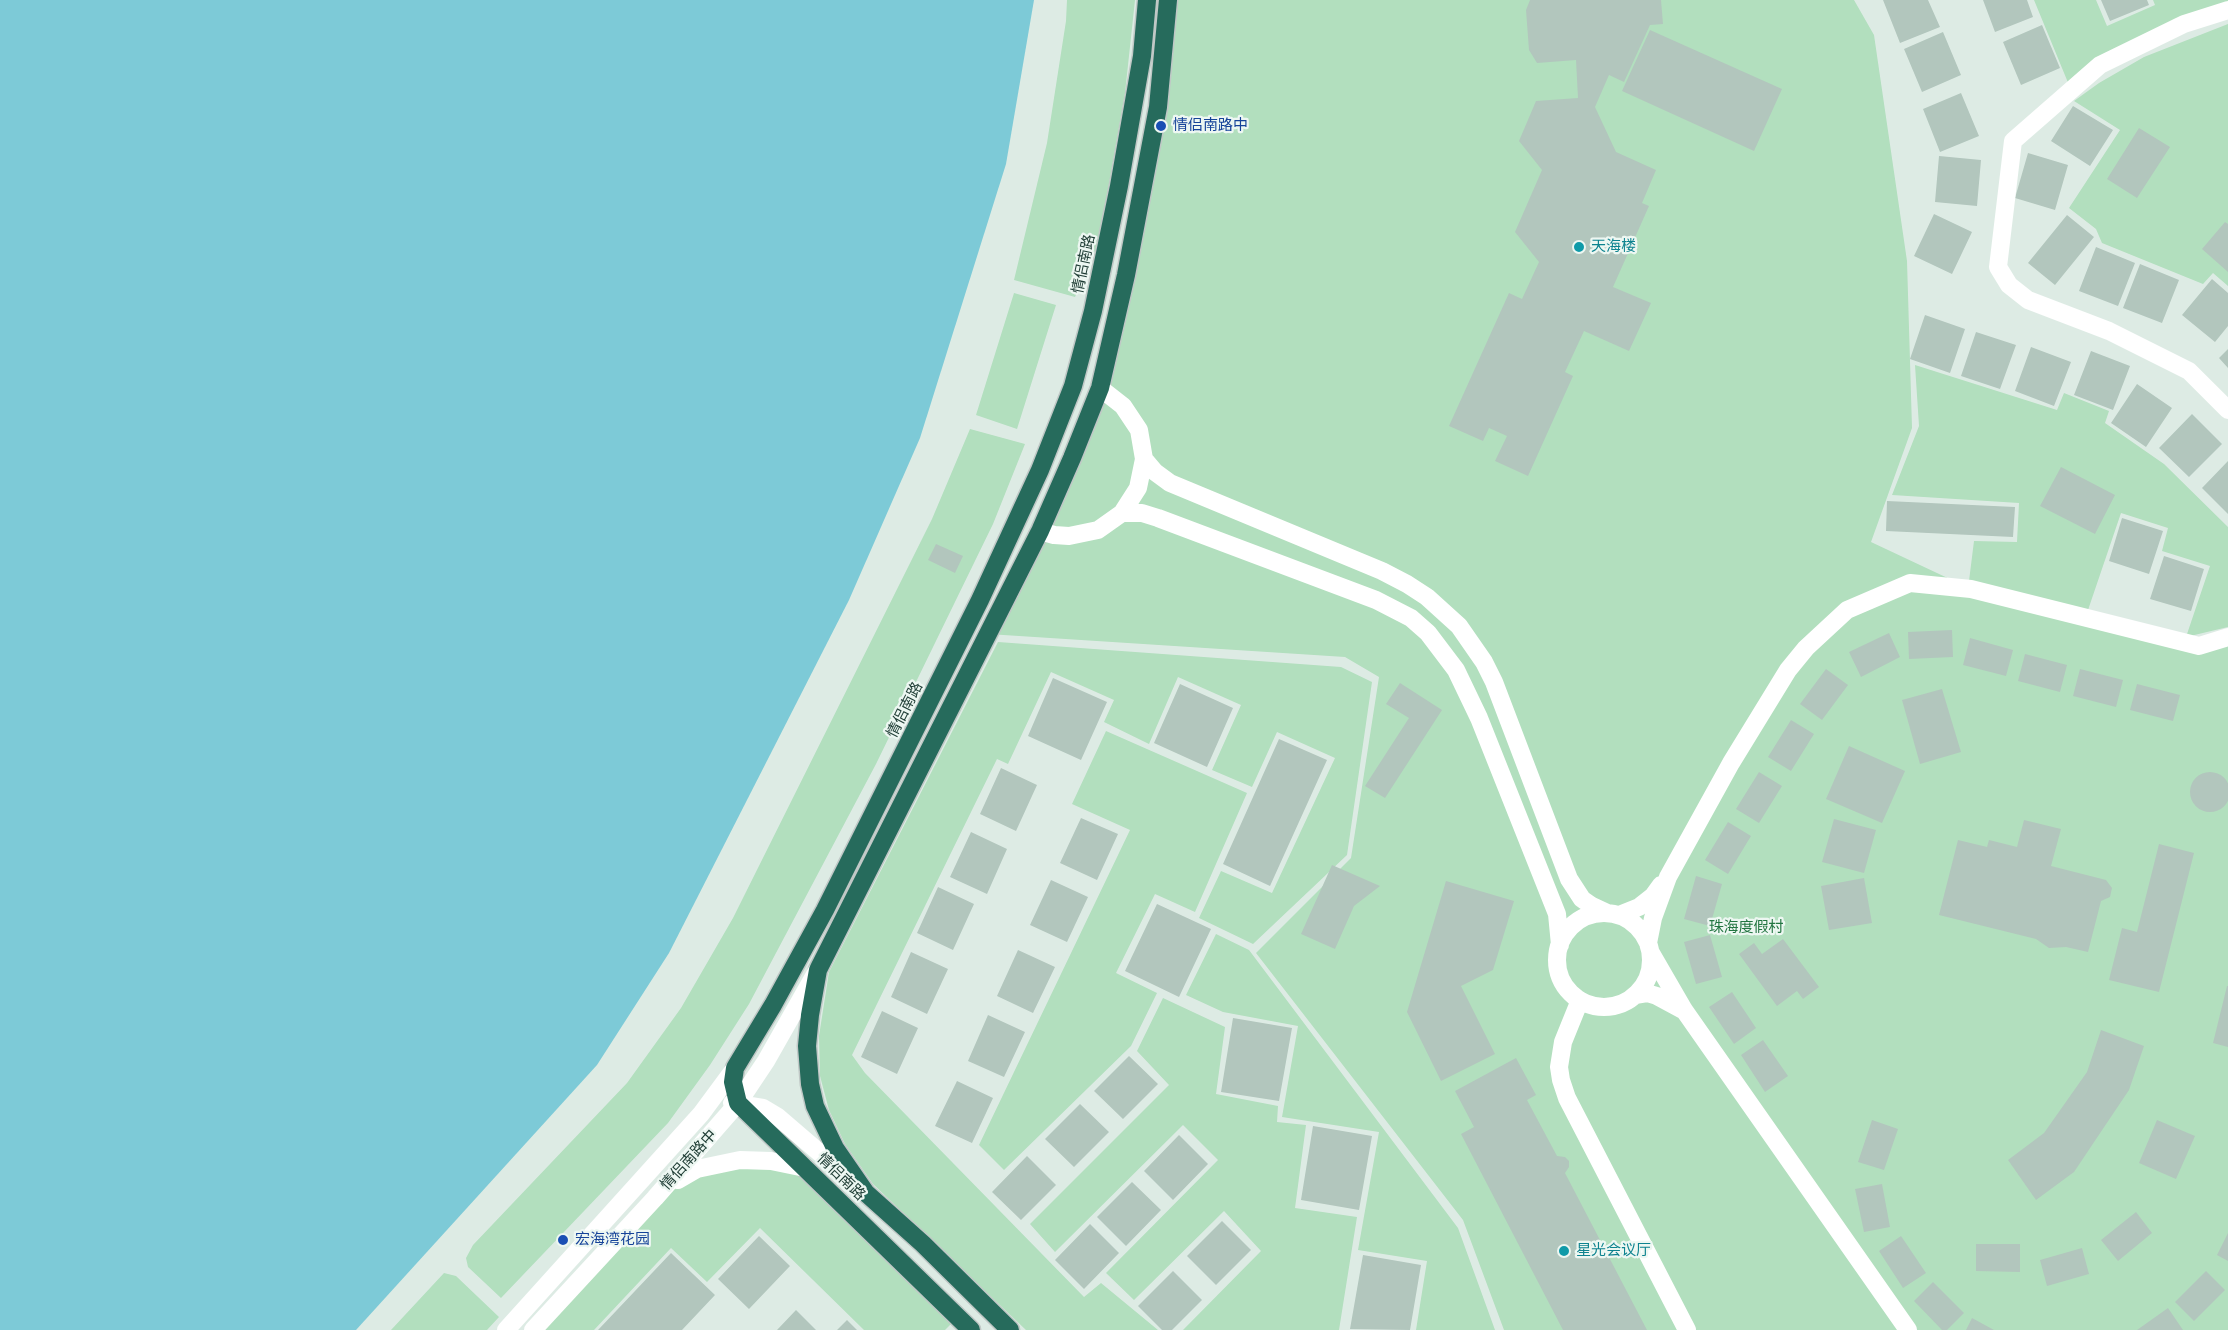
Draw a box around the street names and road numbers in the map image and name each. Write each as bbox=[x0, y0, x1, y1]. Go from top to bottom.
street label: 情侣南路 bbox=[1069, 233, 1099, 295]
street label: 情侣南路 bbox=[883, 679, 927, 741]
street label: 情侣南路中 bbox=[657, 1126, 721, 1194]
street label: 情侣南路 bbox=[813, 1150, 869, 1204]

